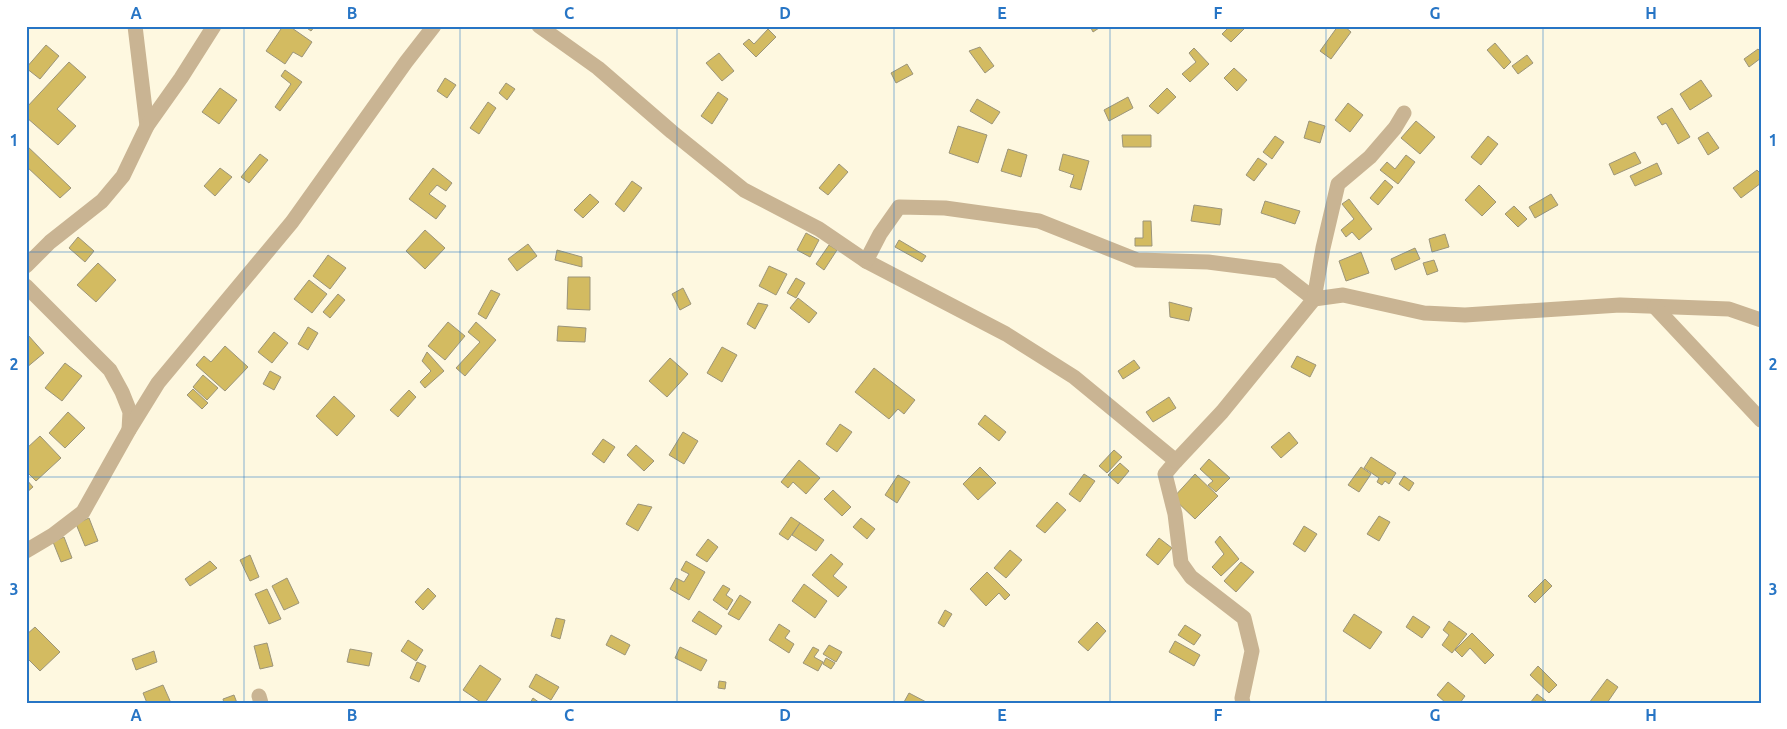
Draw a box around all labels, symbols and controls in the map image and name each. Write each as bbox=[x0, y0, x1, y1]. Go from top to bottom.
text: A bbox=[130, 4, 142, 22]
text: B bbox=[347, 4, 357, 22]
text: C bbox=[564, 4, 574, 22]
text: D bbox=[779, 4, 791, 22]
text: E bbox=[997, 4, 1007, 22]
text: F bbox=[1214, 4, 1223, 22]
text: G bbox=[1429, 4, 1441, 22]
text: H bbox=[1645, 4, 1657, 22]
text: 1 bbox=[9, 131, 19, 149]
text: 1 bbox=[1768, 131, 1778, 149]
text: 2 bbox=[9, 355, 19, 373]
text: 2 bbox=[1768, 355, 1778, 373]
text: 3 bbox=[9, 580, 19, 598]
text: 3 bbox=[1768, 580, 1778, 598]
text: A bbox=[130, 706, 142, 724]
text: B bbox=[347, 706, 357, 724]
text: C bbox=[564, 706, 574, 724]
text: D bbox=[779, 706, 791, 724]
text: E bbox=[997, 706, 1007, 724]
text: F bbox=[1214, 706, 1223, 724]
text: G bbox=[1429, 706, 1441, 724]
text: H bbox=[1645, 706, 1657, 724]

